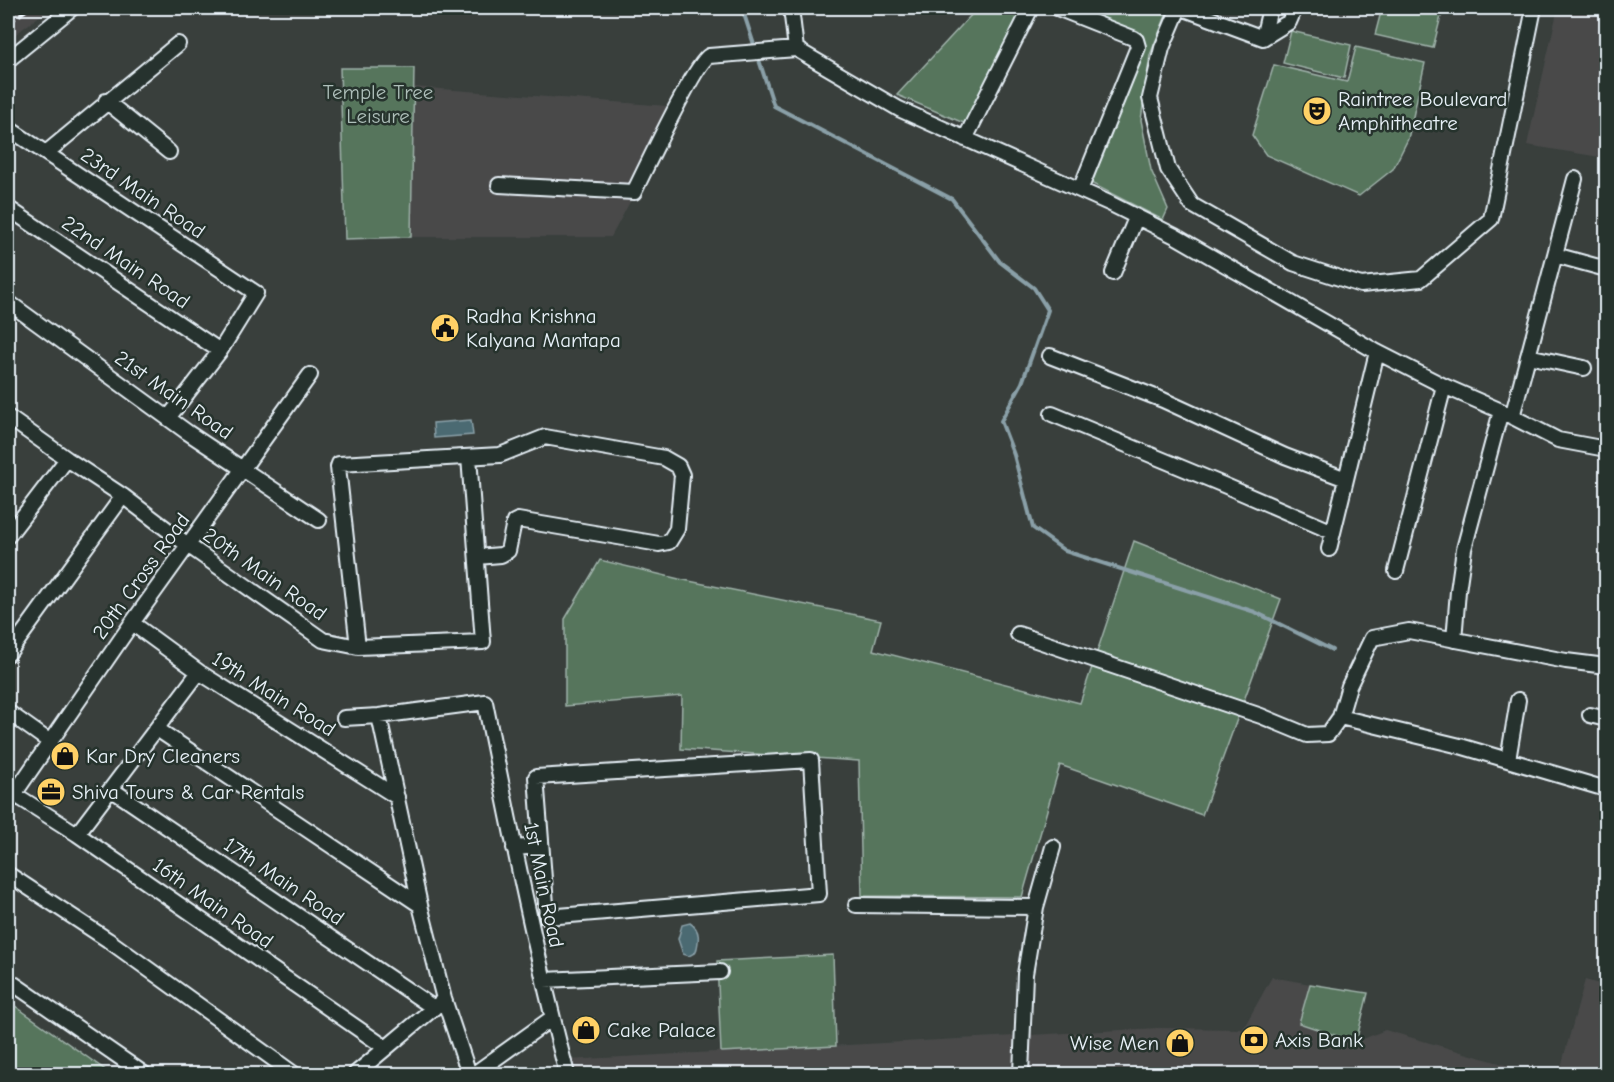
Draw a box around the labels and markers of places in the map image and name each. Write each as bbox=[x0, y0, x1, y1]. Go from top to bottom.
place label: Raintree Boulevard Amphitheatre bbox=[1338, 87, 1508, 135]
theatre icon: Raintree Boulevard Amphitheatre bbox=[1301, 95, 1333, 127]
place label: Radha Krishna Kalyana Mantapa bbox=[466, 304, 621, 352]
public building icon: Radha Krishna Kalyana Mantapa bbox=[429, 312, 461, 344]
shop icon: Kar Dry Cleaners bbox=[49, 740, 81, 772]
place label: Kar Dry Cleaners bbox=[86, 744, 240, 768]
office icon: Shiva Tours & Car Rentals bbox=[35, 776, 67, 808]
place label: Shiva Tours & Car Rentals bbox=[72, 780, 304, 804]
shop icon: Cake Palace bbox=[570, 1014, 602, 1046]
place label: Cake Palace bbox=[607, 1018, 716, 1042]
bank icon: Axis Bank bbox=[1238, 1024, 1270, 1056]
shop icon: Wise Men bbox=[1164, 1027, 1196, 1059]
place label: Axis Bank bbox=[1275, 1028, 1363, 1052]
place label: Wise Men bbox=[1070, 1031, 1159, 1055]

